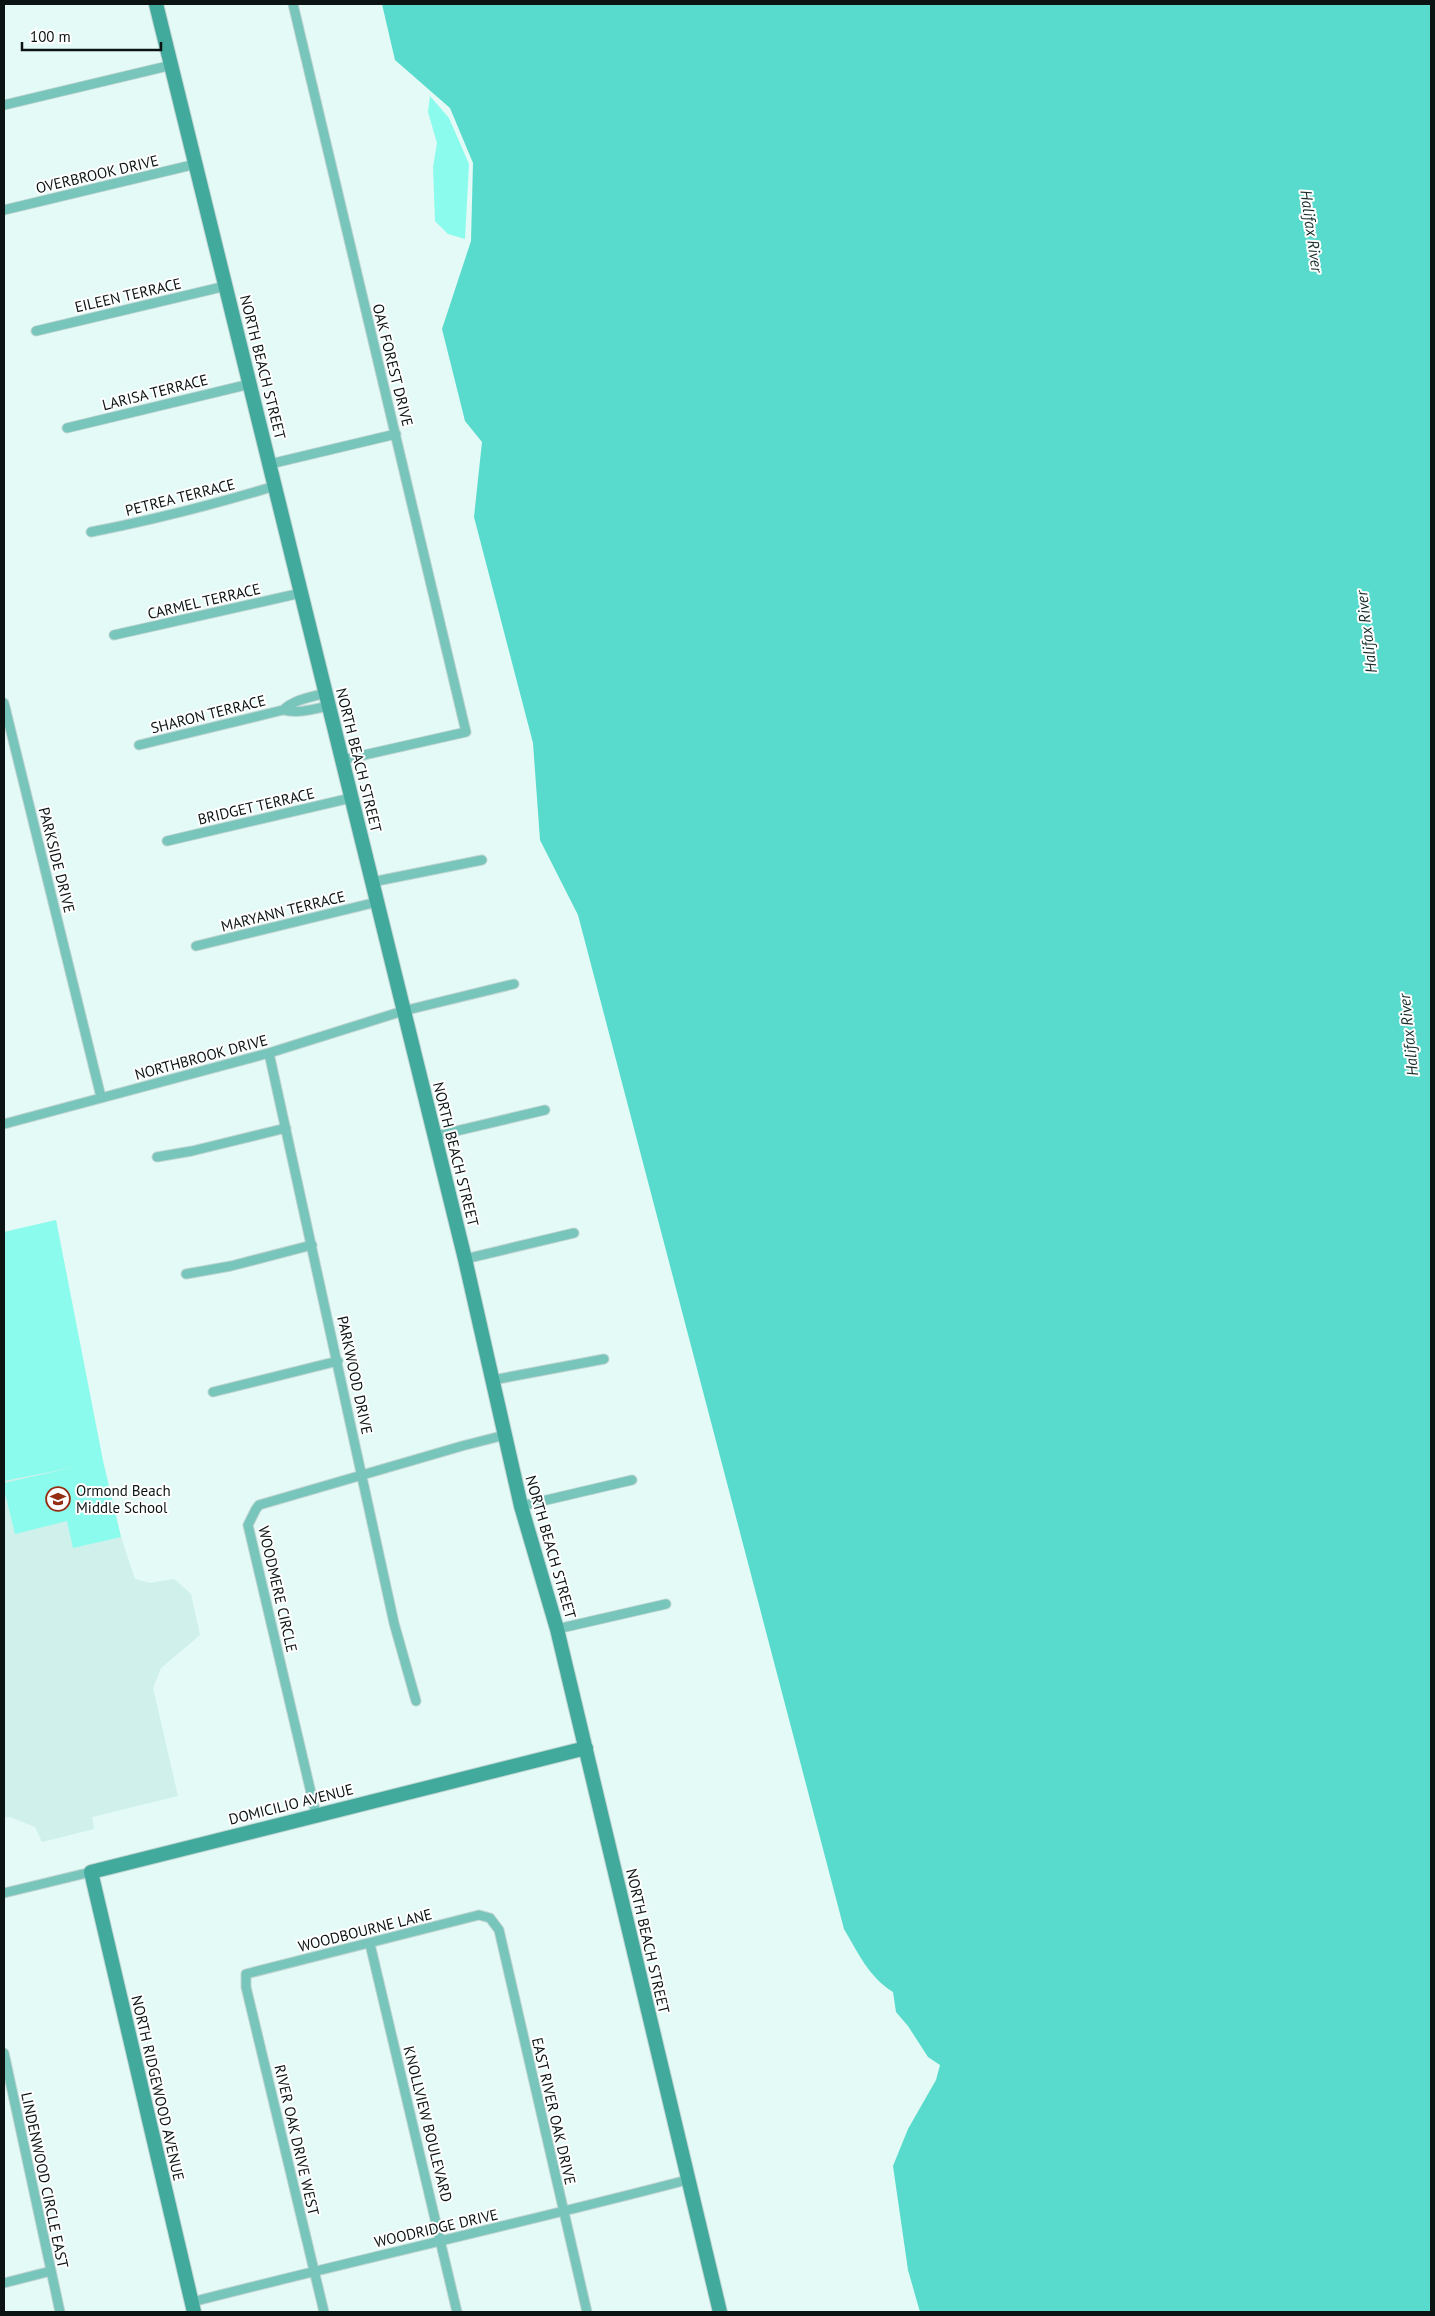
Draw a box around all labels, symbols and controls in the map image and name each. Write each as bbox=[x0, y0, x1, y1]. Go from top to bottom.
scale bar bbox=[22, 20, 161, 52]
text: 100 m bbox=[30, 27, 71, 46]
street label: OVERBROOK DRIVE bbox=[34, 151, 160, 197]
water label: Halifax River bbox=[1296, 189, 1328, 275]
street label: EILEEN TERRACE bbox=[73, 274, 183, 316]
street label: NORTH BEACH STREET bbox=[236, 293, 290, 442]
street label: OAK FOREST DRIVE bbox=[369, 302, 417, 428]
street label: LARISA TERRACE bbox=[100, 370, 210, 414]
street label: PETREA TERRACE bbox=[123, 474, 237, 520]
street label: CARMEL TERRACE bbox=[146, 579, 262, 623]
water label: Halifax River bbox=[1351, 588, 1381, 674]
street label: NORTH BEACH STREET bbox=[332, 686, 386, 835]
street label: SHARON TERRACE bbox=[149, 691, 267, 737]
street label: BRIDGET TERRACE bbox=[196, 783, 316, 829]
street label: PARKSIDE DRIVE bbox=[35, 805, 79, 915]
street label: MARYANN TERRACE bbox=[219, 886, 347, 936]
water label: Halifax River bbox=[1394, 991, 1422, 1077]
street label: NORTHBROOK DRIVE bbox=[133, 1030, 269, 1084]
street label: NORTH BEACH STREET bbox=[429, 1080, 483, 1229]
street label: PARKWOOD DRIVE bbox=[333, 1314, 377, 1436]
street label: NORTH BEACH STREET bbox=[521, 1473, 581, 1622]
place label: Ormond Beach Middle School bbox=[76, 1481, 171, 1517]
school or university icon: Ormond Beach Middle School bbox=[45, 1486, 71, 1512]
street label: WOODMERE CIRCLE bbox=[254, 1524, 302, 1654]
street label: DOMICILIO AVENUE bbox=[227, 1779, 355, 1829]
street label: NORTH BEACH STREET bbox=[622, 1867, 674, 2016]
street label: WOODBOURNE LANE bbox=[296, 1904, 434, 1956]
street label: NORTH RIDGEWOOD AVENUE bbox=[127, 1993, 189, 2183]
street label: EAST RIVER OAK DRIVE bbox=[528, 2036, 580, 2186]
street label: KNOLLVIEW BOULEVARD bbox=[399, 2044, 457, 2204]
street label: RIVER OAK DRIVE WEST bbox=[270, 2063, 324, 2218]
street label: LINDENWOOD CIRCLE EAST bbox=[17, 2090, 73, 2270]
street label: WOODRIDGE DRIVE bbox=[372, 2205, 500, 2251]

